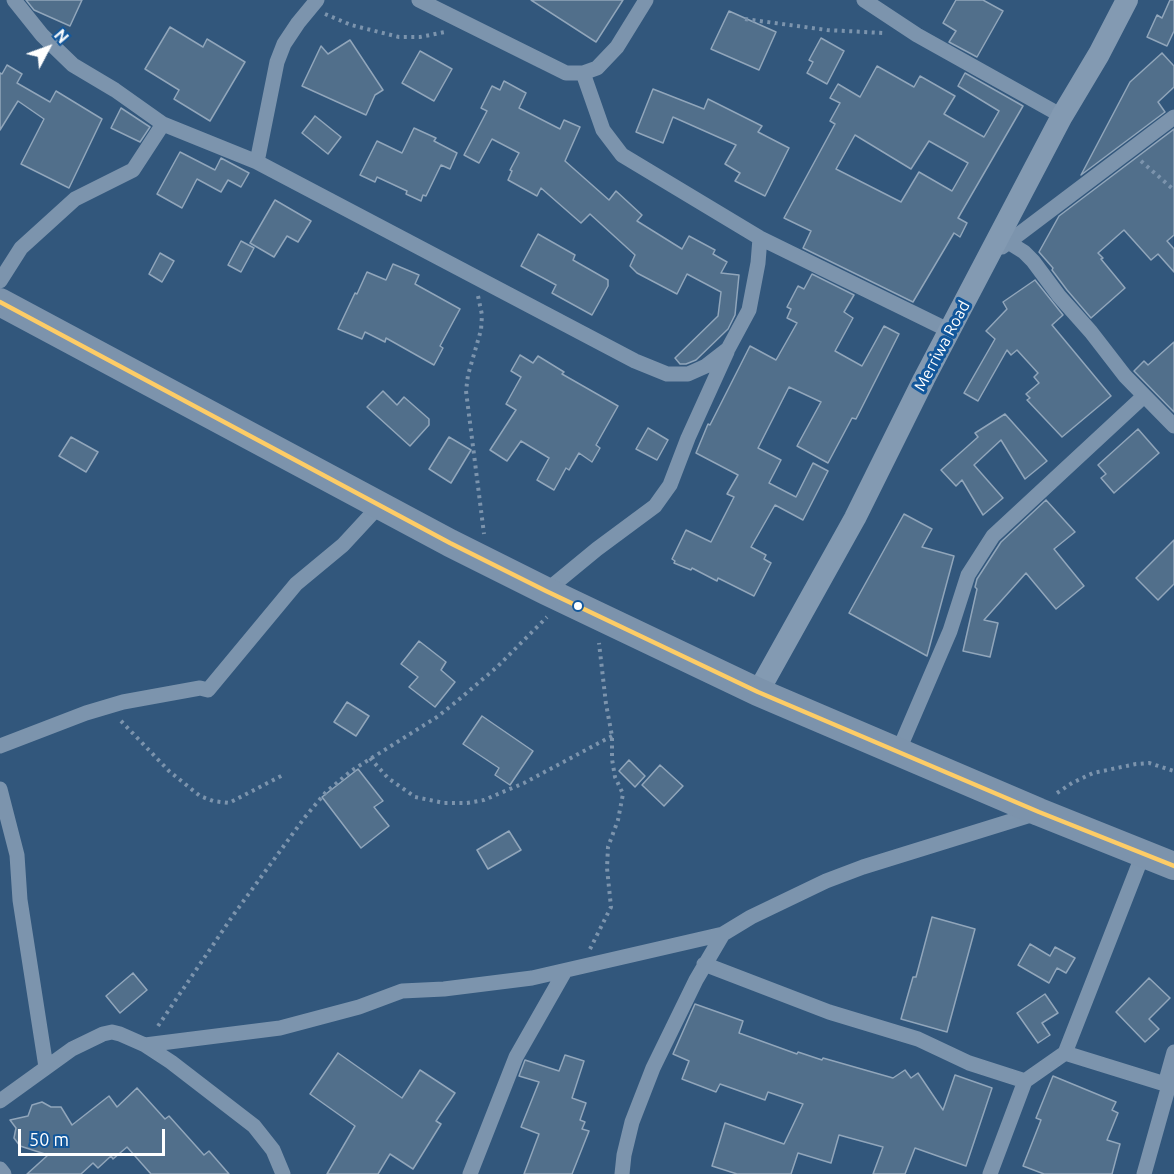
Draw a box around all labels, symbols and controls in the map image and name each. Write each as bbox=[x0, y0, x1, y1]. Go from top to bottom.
north arrow bbox=[18, 18, 78, 78]
text: N bbox=[51, 26, 72, 47]
street label: Merriwa Road bbox=[910, 297, 974, 395]
unlabelled marker bbox=[572, 600, 584, 612]
scale bar bbox=[21, 1117, 168, 1155]
text: 50 m bbox=[29, 1129, 69, 1149]

